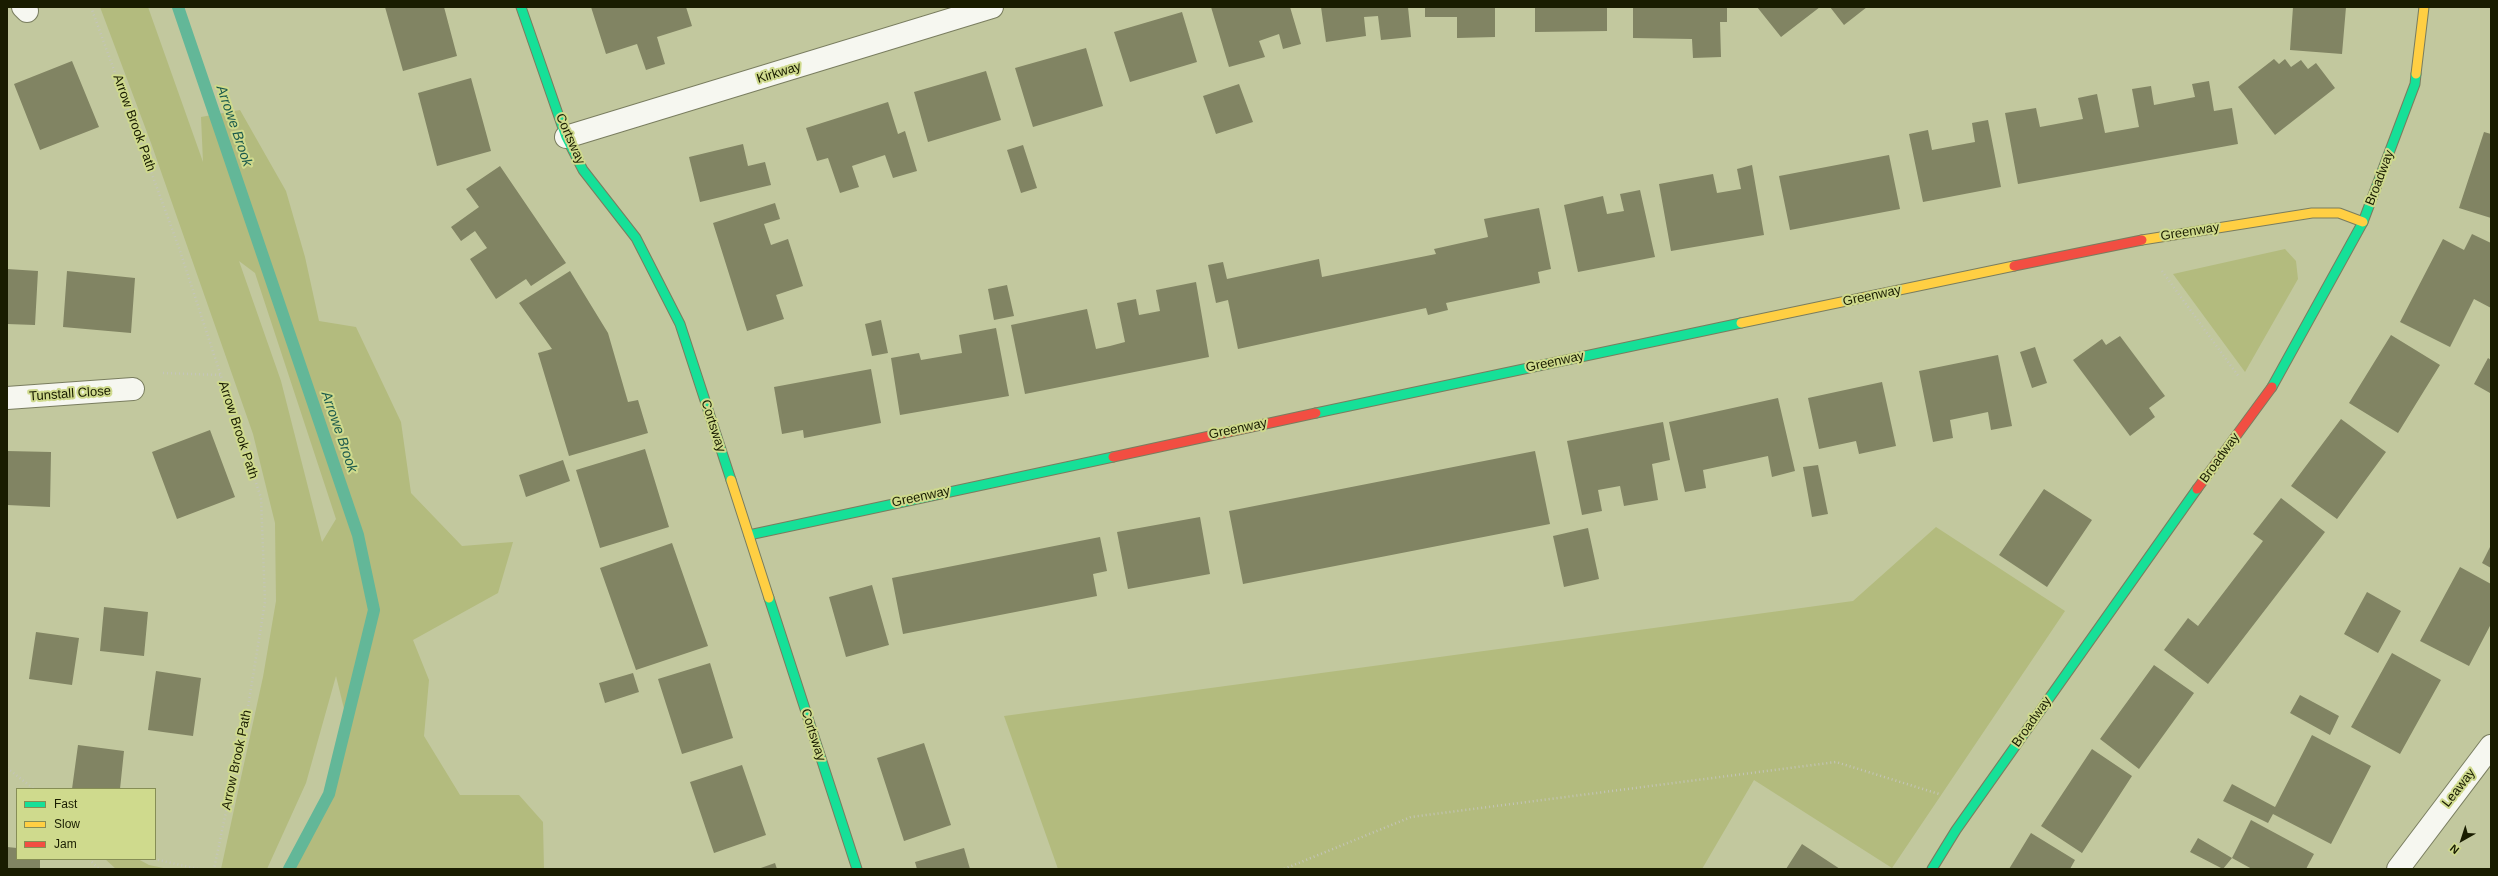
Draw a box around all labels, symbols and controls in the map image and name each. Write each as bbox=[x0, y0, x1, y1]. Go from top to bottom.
street label: Kirkway bbox=[755, 59, 803, 87]
street label: Arrow Brook Path bbox=[109, 72, 159, 174]
water label: Arrowe Brook bbox=[212, 83, 256, 169]
street label: Cortsway bbox=[552, 111, 588, 167]
street label: Broadway bbox=[2362, 148, 2398, 208]
street label: Greenway bbox=[2160, 220, 2220, 244]
street label: Greenway bbox=[1841, 282, 1903, 310]
street label: Greenway bbox=[1524, 348, 1586, 376]
street label: Arrow Brook Path bbox=[215, 379, 261, 481]
street label: Tunstall Close bbox=[29, 383, 111, 405]
water label: Arrowe Brook bbox=[317, 389, 361, 475]
street label: Cortsway bbox=[697, 398, 729, 454]
street label: Greenway bbox=[1207, 415, 1269, 443]
street label: Broadway bbox=[2197, 430, 2243, 486]
street label: Greenway bbox=[890, 483, 952, 511]
street label: Broadway bbox=[2009, 694, 2055, 750]
street label: Cortsway bbox=[797, 707, 829, 763]
street label: Arrow Brook Path bbox=[219, 709, 255, 811]
street label: Leaway bbox=[2439, 766, 2479, 810]
legend bbox=[16, 788, 156, 860]
text: Fast bbox=[54, 797, 77, 811]
text: Slow bbox=[54, 817, 80, 831]
north arrow bbox=[2442, 820, 2482, 860]
text: Jam bbox=[54, 837, 77, 851]
text: N bbox=[2448, 842, 2461, 856]

